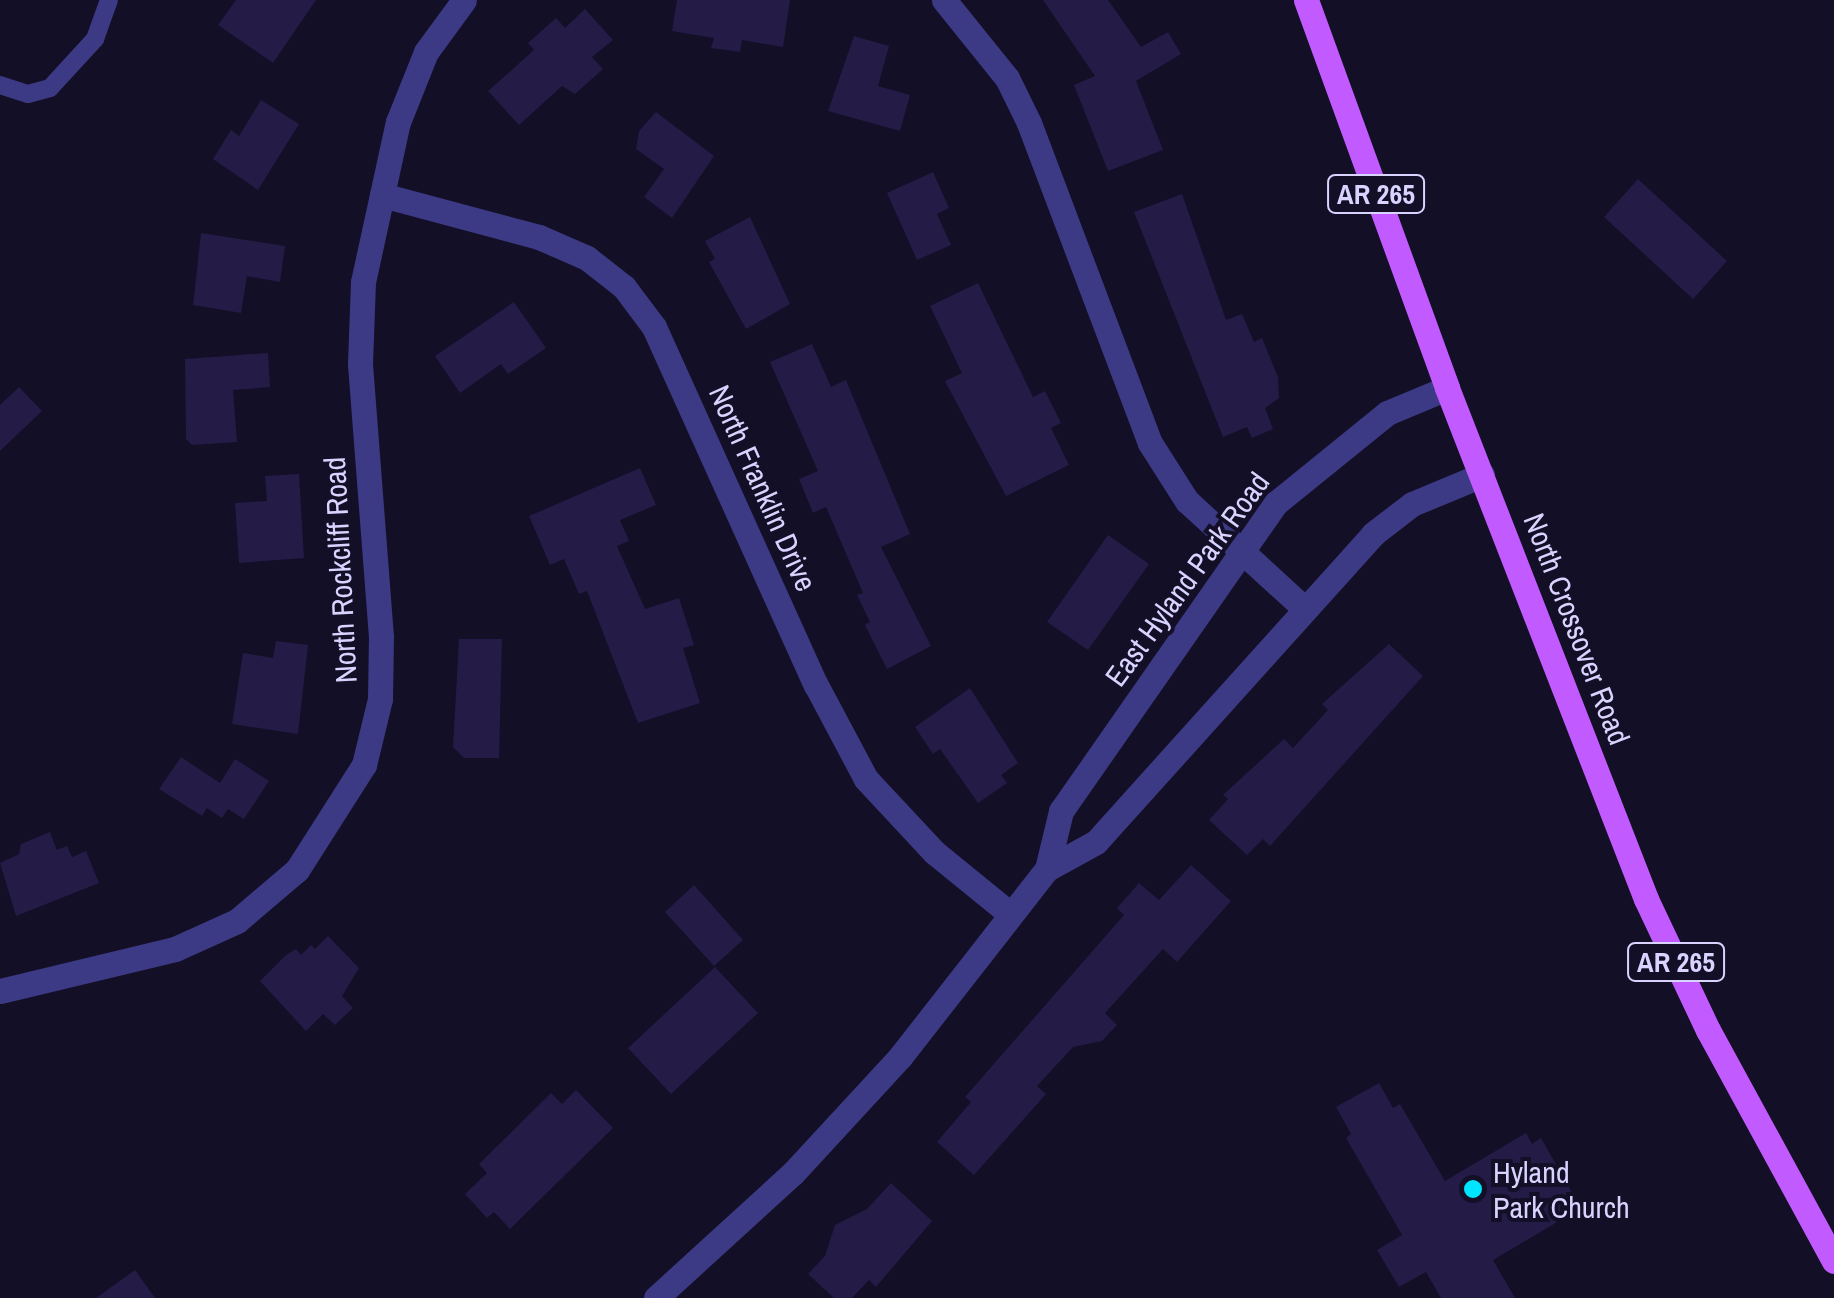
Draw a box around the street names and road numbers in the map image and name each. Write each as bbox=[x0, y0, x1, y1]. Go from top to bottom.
road number: AR 265 bbox=[1326, 171, 1426, 217]
street label: North Franklin Drive bbox=[702, 380, 824, 596]
street label: North Rockcliff Road bbox=[316, 456, 364, 684]
street label: East Hyland Park Road bbox=[1097, 465, 1277, 693]
street label: North Crossover Road bbox=[1516, 508, 1638, 750]
road number: AR 265 bbox=[1626, 939, 1726, 985]

